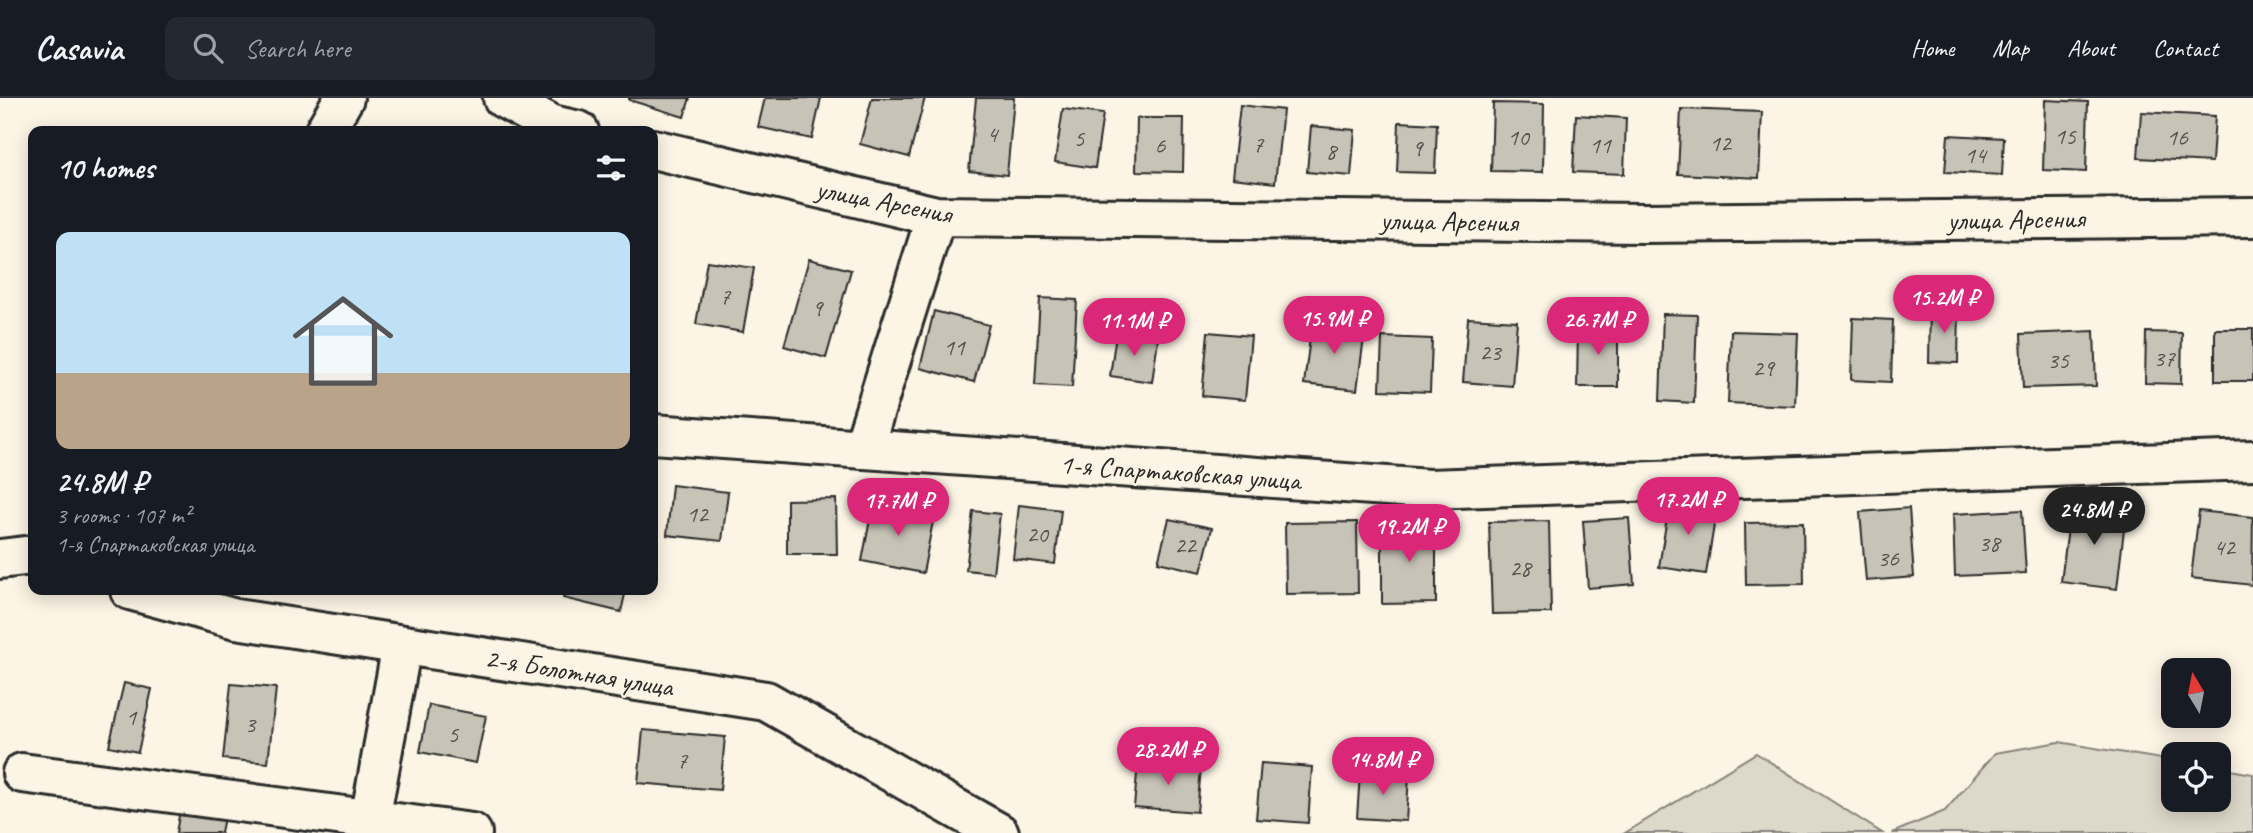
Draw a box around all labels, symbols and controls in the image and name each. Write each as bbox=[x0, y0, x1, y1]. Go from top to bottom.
search box bbox=[165, 17, 655, 80]
text: Casavia bbox=[35, 27, 123, 69]
icon: search bbox=[189, 29, 227, 67]
text: Search here bbox=[245, 32, 351, 65]
text: Home bbox=[1911, 33, 1954, 63]
text: Map bbox=[1992, 33, 2029, 63]
text: About bbox=[2067, 33, 2115, 63]
text: Contact bbox=[2153, 33, 2218, 63]
house number: 4 bbox=[987, 119, 1000, 149]
house number: 15 bbox=[2054, 121, 2077, 151]
house number: 10 bbox=[1507, 122, 1531, 152]
house number: 16 bbox=[2166, 122, 2189, 152]
house number: 5 bbox=[1074, 123, 1086, 153]
house number: 12 bbox=[1709, 128, 1733, 158]
house number: 7 bbox=[1253, 129, 1265, 159]
house number: 6 bbox=[1155, 130, 1167, 160]
house number: 11 bbox=[1589, 130, 1612, 160]
house number: 9 bbox=[1412, 133, 1425, 163]
house number: 8 bbox=[1326, 136, 1339, 166]
house number: 14 bbox=[1964, 140, 1988, 170]
text: 10 homes bbox=[56, 149, 154, 187]
icon: filters bbox=[592, 149, 630, 187]
street label: улица Арсения bbox=[811, 170, 957, 232]
street label: улица Арсения bbox=[1945, 200, 2087, 238]
street label: улица Арсения bbox=[1378, 202, 1520, 240]
pin: 15.2M ₽ bbox=[1879, 275, 2009, 335]
icon: home bbox=[280, 278, 406, 404]
house number: 7 bbox=[720, 281, 732, 311]
text: 15.2M ₽ bbox=[1909, 283, 1979, 312]
house number: 9 bbox=[812, 293, 825, 323]
pin: 15.9M ₽ bbox=[1269, 296, 1399, 356]
pin: 26.7M ₽ bbox=[1533, 298, 1663, 357]
pin: 11.1M ₽ bbox=[1069, 299, 1199, 358]
text: 15.9M ₽ bbox=[1299, 304, 1369, 333]
text: 26.7M ₽ bbox=[1563, 305, 1633, 334]
text: 11.1M ₽ bbox=[1099, 306, 1169, 335]
house number: 11 bbox=[943, 332, 966, 362]
house number: 23 bbox=[1479, 337, 1503, 367]
house number: 37 bbox=[2153, 343, 2176, 373]
house number: 35 bbox=[2047, 345, 2070, 375]
house number: 29 bbox=[1752, 353, 1776, 383]
street label: 1-я Спартаковская улица bbox=[1058, 446, 1304, 498]
text: 24.8M ₽ bbox=[56, 463, 147, 501]
pin: 17.7M ₽ bbox=[833, 478, 963, 538]
pin: 17.2M ₽ bbox=[1623, 478, 1753, 537]
text: 17.2M ₽ bbox=[1653, 485, 1723, 514]
text: 17.7M ₽ bbox=[863, 486, 933, 515]
pin: 24.8M ₽ bbox=[2029, 488, 2159, 547]
text: 24.8M ₽ bbox=[2059, 495, 2129, 524]
house number: 12 bbox=[686, 499, 710, 529]
text: 3 rooms · 107 m² bbox=[56, 501, 191, 530]
pin: 19.2M ₽ bbox=[1344, 504, 1474, 564]
text: 19.2M ₽ bbox=[1374, 512, 1444, 541]
house number: 20 bbox=[1026, 519, 1050, 549]
house number: 38 bbox=[1978, 528, 2002, 558]
text: 1-я Спартаковская улица bbox=[56, 530, 254, 559]
house number: 22 bbox=[1174, 530, 1198, 560]
house number: 42 bbox=[2213, 532, 2237, 562]
house number: 36 bbox=[1877, 543, 1900, 573]
house number: 28 bbox=[1509, 553, 1533, 583]
street label: 2-я Болотная улица bbox=[482, 640, 677, 704]
north arrow bbox=[2161, 658, 2231, 728]
map controls bbox=[2161, 658, 2231, 812]
house number: 1 bbox=[126, 702, 138, 732]
house number: 3 bbox=[245, 709, 258, 739]
house number: 5 bbox=[448, 719, 460, 749]
pin: 28.2M ₽ bbox=[1103, 728, 1233, 787]
text: 28.2M ₽ bbox=[1133, 735, 1203, 764]
pin: 14.8M ₽ bbox=[1318, 738, 1448, 797]
button: locate bbox=[2161, 742, 2231, 812]
house number: 7 bbox=[677, 745, 689, 775]
text: 14.8M ₽ bbox=[1348, 745, 1418, 774]

